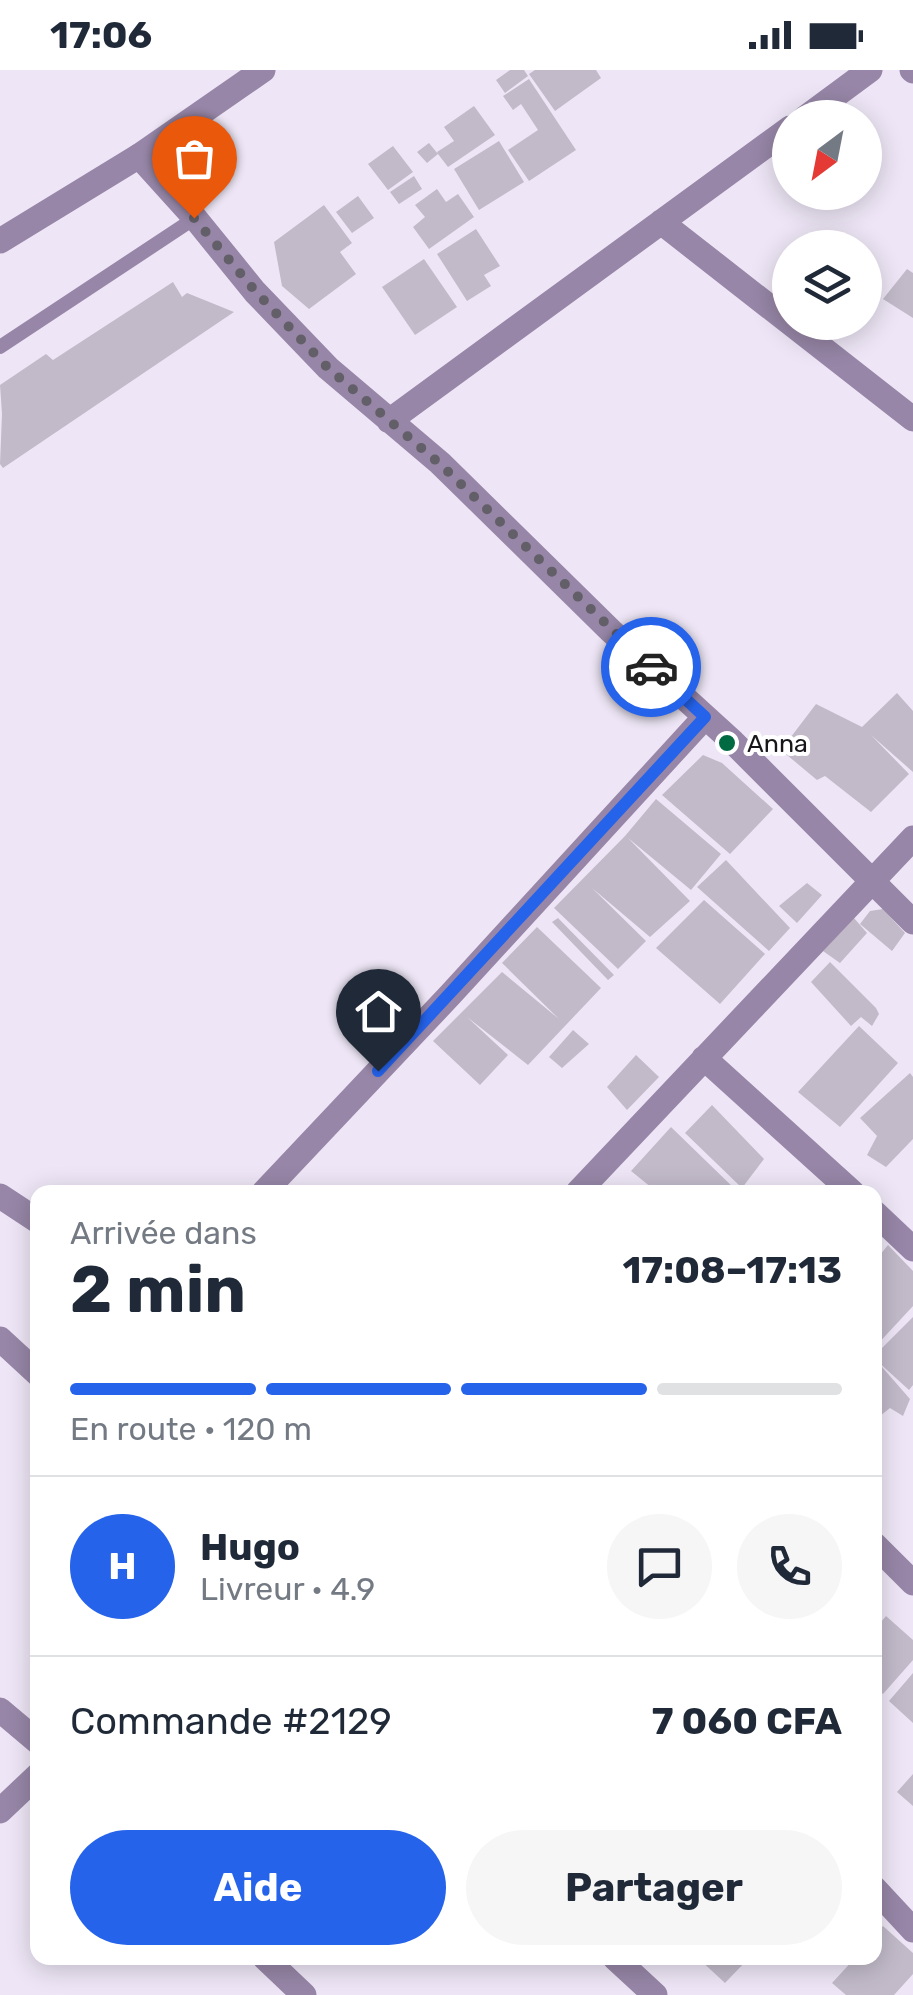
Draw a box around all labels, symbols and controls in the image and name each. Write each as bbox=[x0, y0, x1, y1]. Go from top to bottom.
text: 17:06 bbox=[50, 12, 152, 58]
north arrow bbox=[772, 100, 882, 210]
map controls bbox=[772, 100, 882, 340]
pin bbox=[152, 116, 237, 219]
icon: bag bbox=[167, 131, 222, 186]
button: layers bbox=[772, 230, 882, 340]
courier bbox=[601, 617, 701, 717]
icon: car bbox=[624, 640, 679, 695]
place label: Anna bbox=[747, 729, 808, 758]
marker: Anna bbox=[716, 732, 738, 754]
pin bbox=[336, 969, 421, 1072]
icon: home bbox=[351, 984, 406, 1039]
text: Arrivée dans bbox=[70, 1214, 257, 1252]
text: 17:08–17:13 bbox=[622, 1247, 842, 1293]
text: 2 min bbox=[70, 1251, 246, 1328]
text: En route · 120 m bbox=[70, 1410, 312, 1448]
button: chat bbox=[607, 1514, 712, 1619]
button: phone bbox=[737, 1514, 842, 1619]
text: Hugo bbox=[200, 1524, 300, 1570]
text: H bbox=[108, 1543, 137, 1589]
text: Livreur · 4.9 bbox=[200, 1570, 375, 1608]
text: Commande #2129 bbox=[70, 1698, 392, 1744]
text: 7 060 CFA bbox=[652, 1698, 842, 1744]
button: Aide bbox=[70, 1830, 446, 1945]
button: Partager bbox=[466, 1830, 842, 1945]

